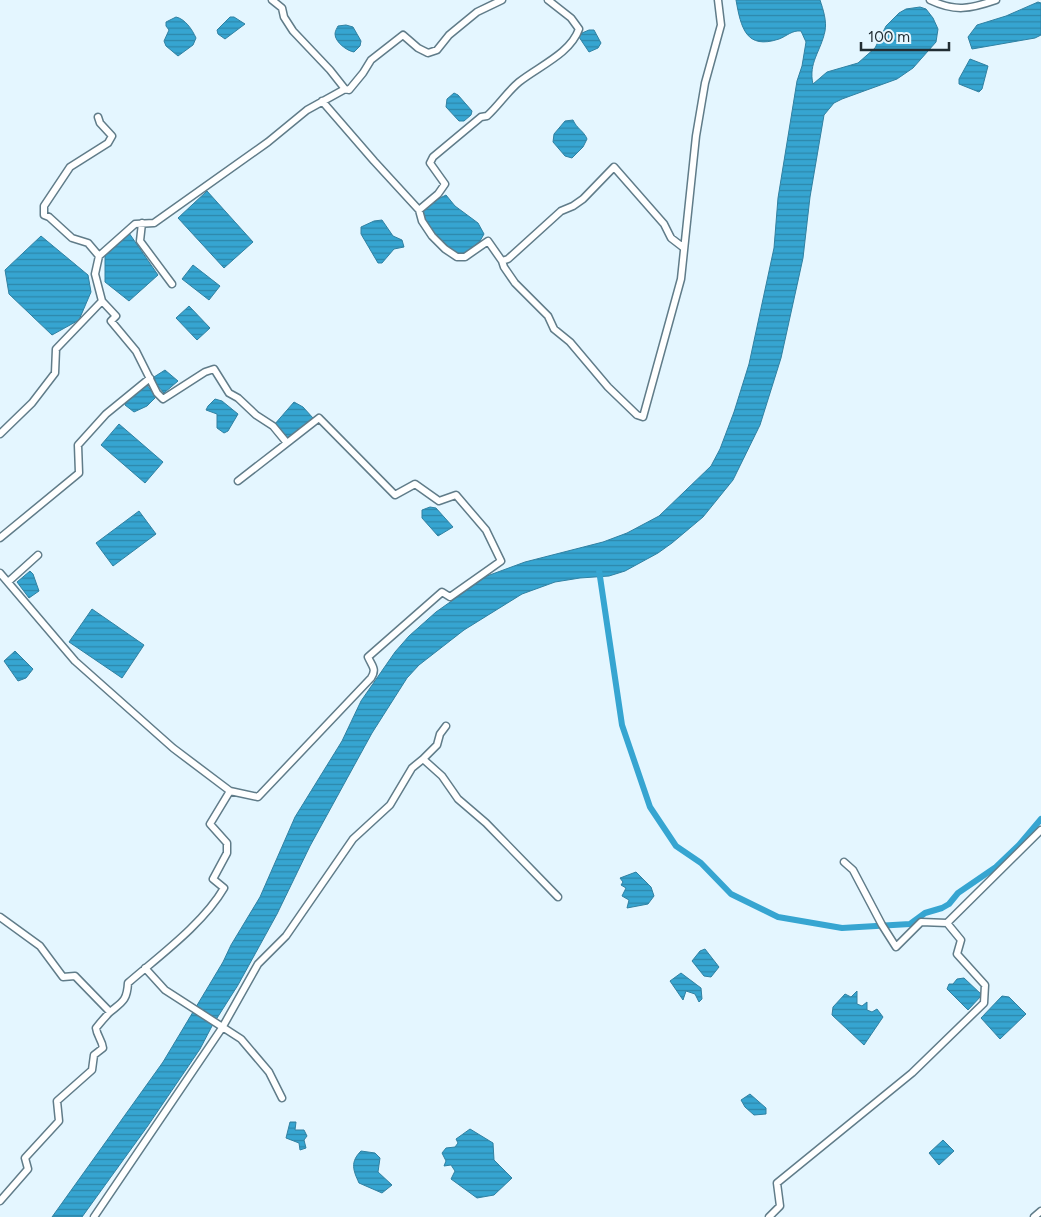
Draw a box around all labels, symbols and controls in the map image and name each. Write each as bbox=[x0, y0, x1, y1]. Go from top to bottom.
scale bar bbox=[861, 20, 948, 52]
text: 100 m bbox=[868, 28, 910, 46]

